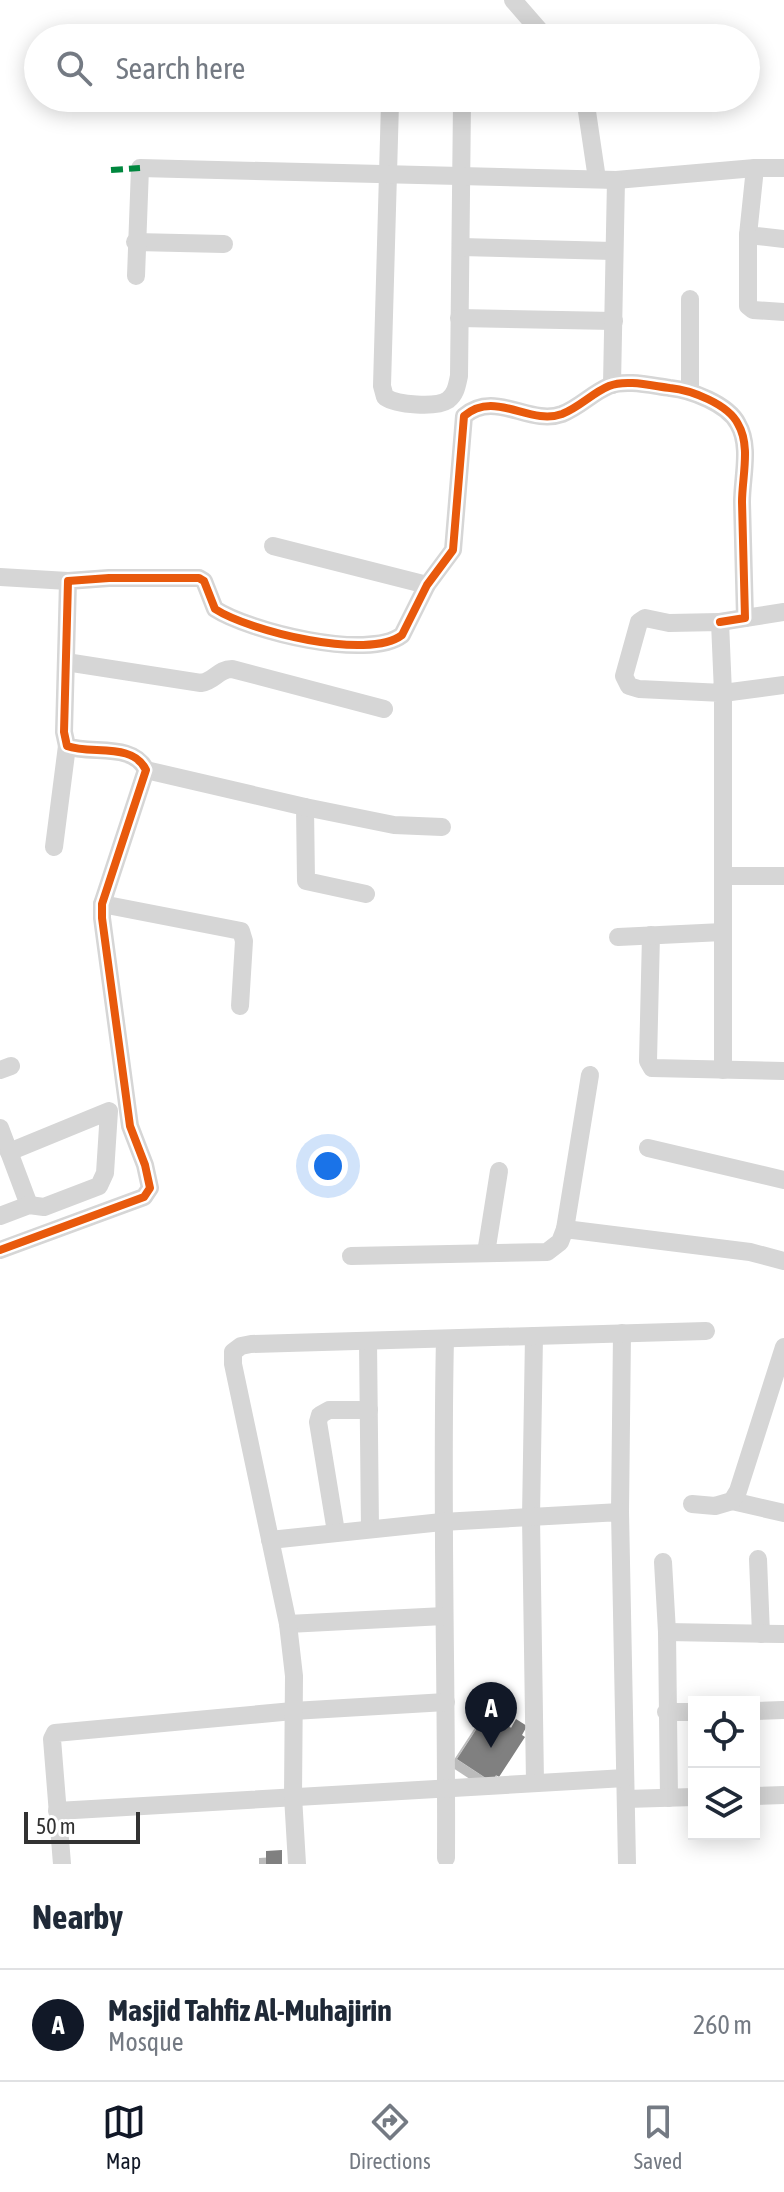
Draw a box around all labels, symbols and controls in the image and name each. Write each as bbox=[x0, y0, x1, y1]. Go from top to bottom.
search box bbox=[24, 24, 760, 112]
icon: search bbox=[52, 46, 96, 90]
text: Search here bbox=[116, 51, 245, 85]
your location bbox=[308, 1146, 348, 1186]
pin: A bbox=[465, 1682, 517, 1748]
map controls bbox=[688, 1696, 760, 1840]
button: locate bbox=[688, 1696, 760, 1768]
button: layers bbox=[688, 1768, 760, 1840]
scale bar bbox=[24, 1808, 140, 1844]
text: 50 m bbox=[36, 1813, 76, 1839]
text: Nearby bbox=[32, 1897, 123, 1936]
text: Masjid Tahfiz Al-Muhajirin bbox=[108, 1993, 392, 2027]
text: A bbox=[52, 2010, 64, 2040]
text: 260 m bbox=[693, 2010, 752, 2040]
text: Mosque bbox=[108, 2027, 184, 2057]
tab: Map bbox=[102, 2100, 146, 2174]
tab: Directions bbox=[349, 2100, 431, 2174]
tab: Saved bbox=[634, 2100, 682, 2174]

